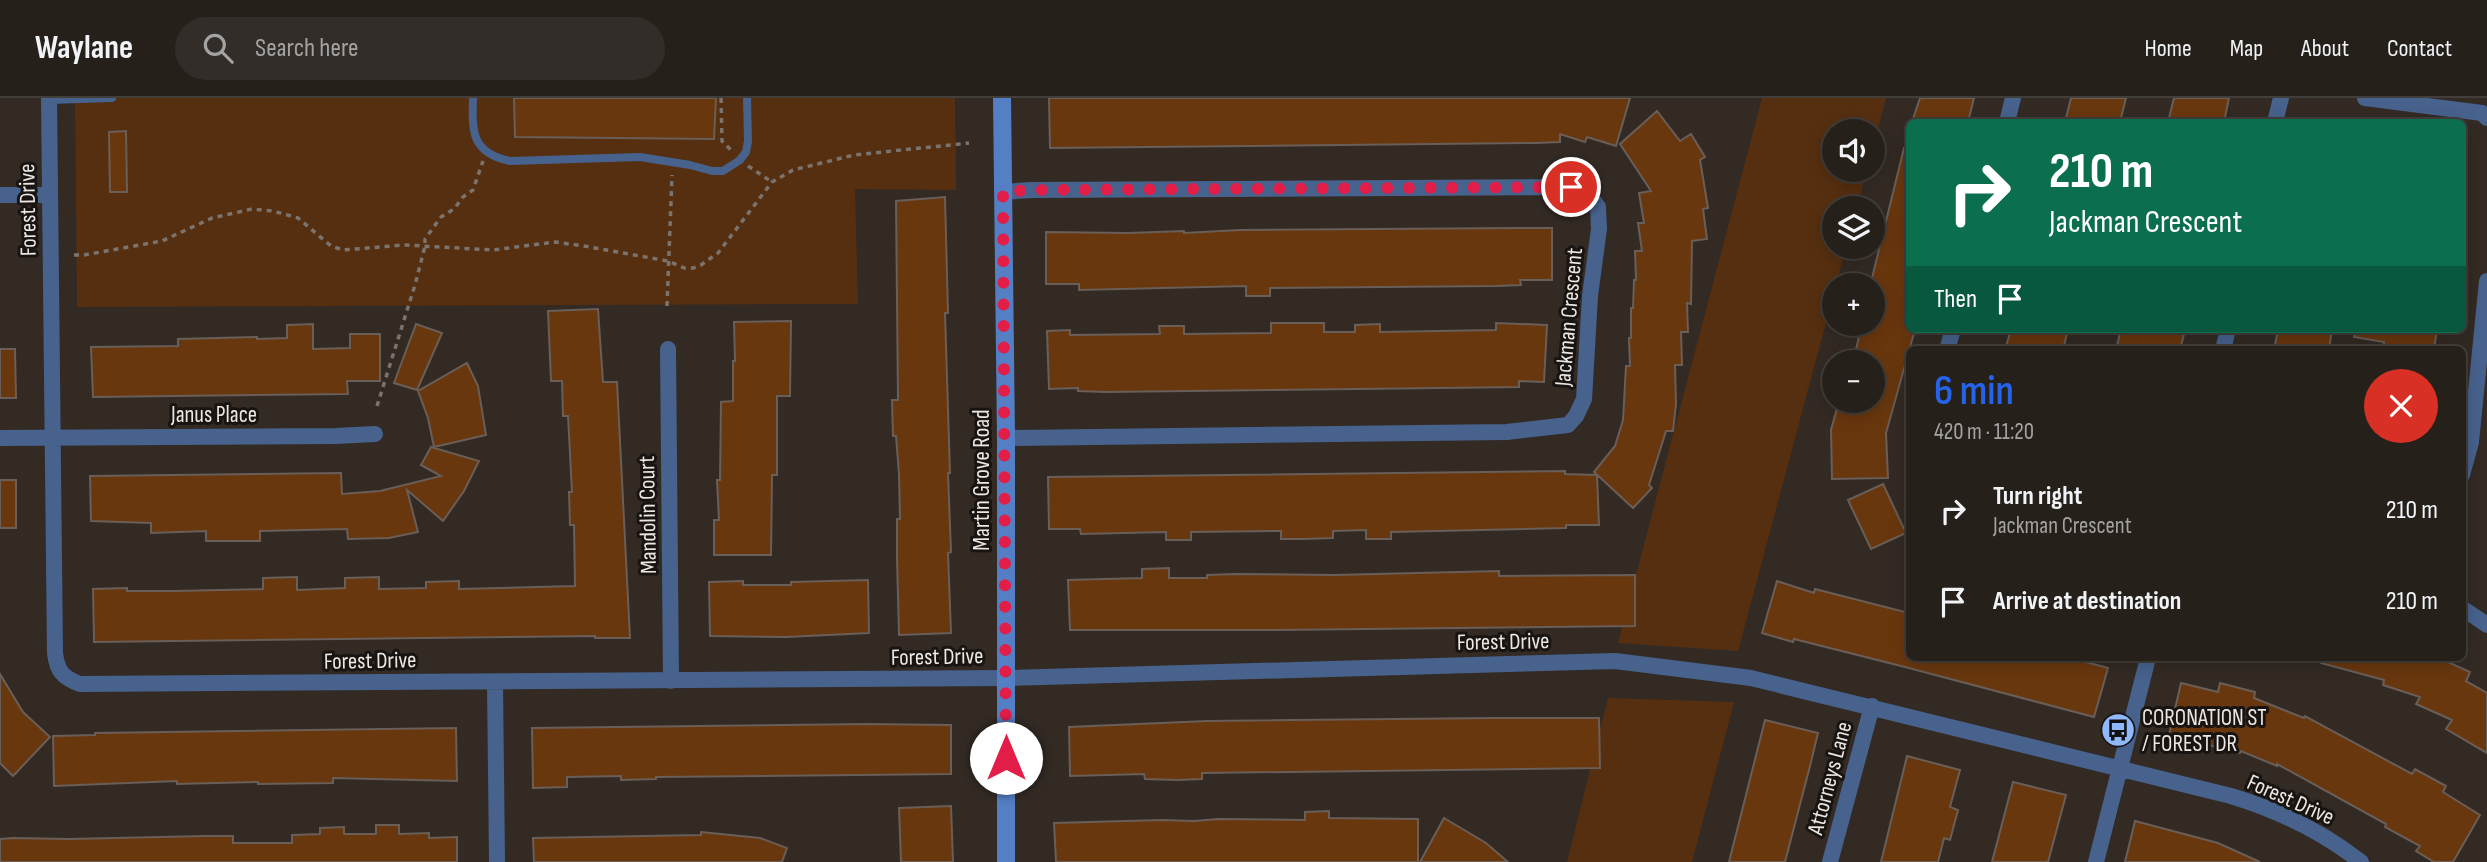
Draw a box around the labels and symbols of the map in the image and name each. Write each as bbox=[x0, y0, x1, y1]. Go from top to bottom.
pin bbox=[1541, 157, 1601, 217]
street label: Forest Drive bbox=[13, 163, 43, 256]
street label: Jackman Crescent bbox=[1549, 247, 1589, 388]
street label: Janus Place bbox=[170, 401, 257, 429]
street label: Martin Grove Road bbox=[968, 409, 996, 551]
street label: Mandolin Court bbox=[633, 456, 663, 574]
street label: Forest Drive bbox=[1457, 627, 1550, 657]
street label: Forest Drive bbox=[891, 642, 984, 672]
street label: Forest Drive bbox=[324, 646, 417, 676]
place label: CORONATION ST / FOREST DR bbox=[2142, 704, 2267, 758]
bus stop icon: CORONATION ST / FOREST DR bbox=[2099, 711, 2137, 749]
street label: Attorneys Lane bbox=[1801, 719, 1859, 839]
position arrow bbox=[969, 721, 1043, 795]
street label: Forest Drive bbox=[2243, 768, 2339, 832]

